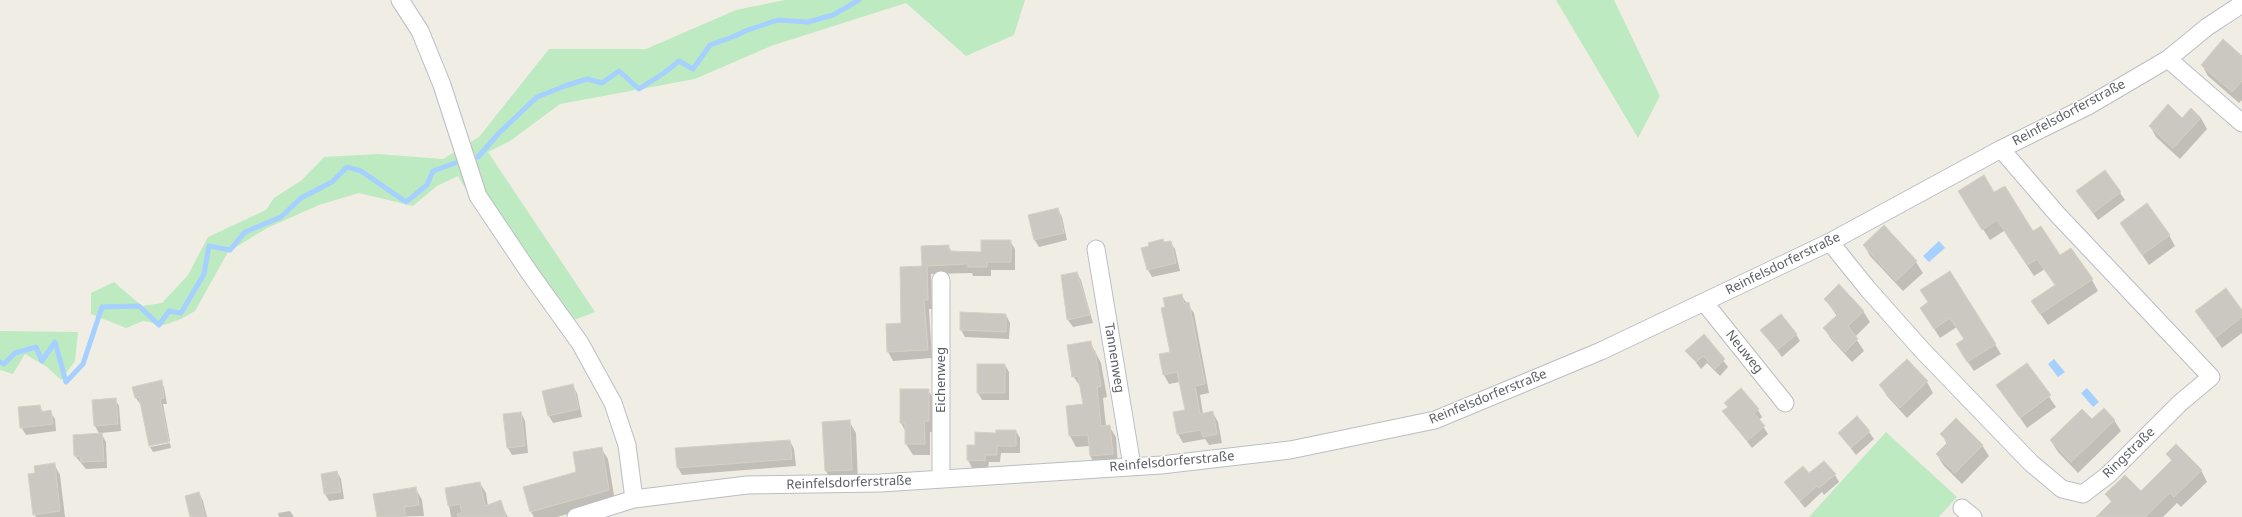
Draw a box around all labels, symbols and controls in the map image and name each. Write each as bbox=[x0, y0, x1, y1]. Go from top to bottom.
street label: Reinfelsdorferstraße bbox=[2010, 77, 2128, 149]
street label: Reinfelsdorferstraße bbox=[1723, 229, 1843, 299]
street label: Tannenweg bbox=[1101, 322, 1127, 394]
street label: Neuweg bbox=[1722, 327, 1766, 377]
street label: Eichenweg bbox=[933, 347, 949, 413]
street label: Reinfelsdorferstraße bbox=[1427, 366, 1549, 428]
street label: Ringstraße bbox=[2100, 424, 2158, 482]
street label: Reinfelsdorferstraße bbox=[1109, 449, 1235, 475]
street label: Reinfelsdorferstraße bbox=[786, 473, 912, 493]

